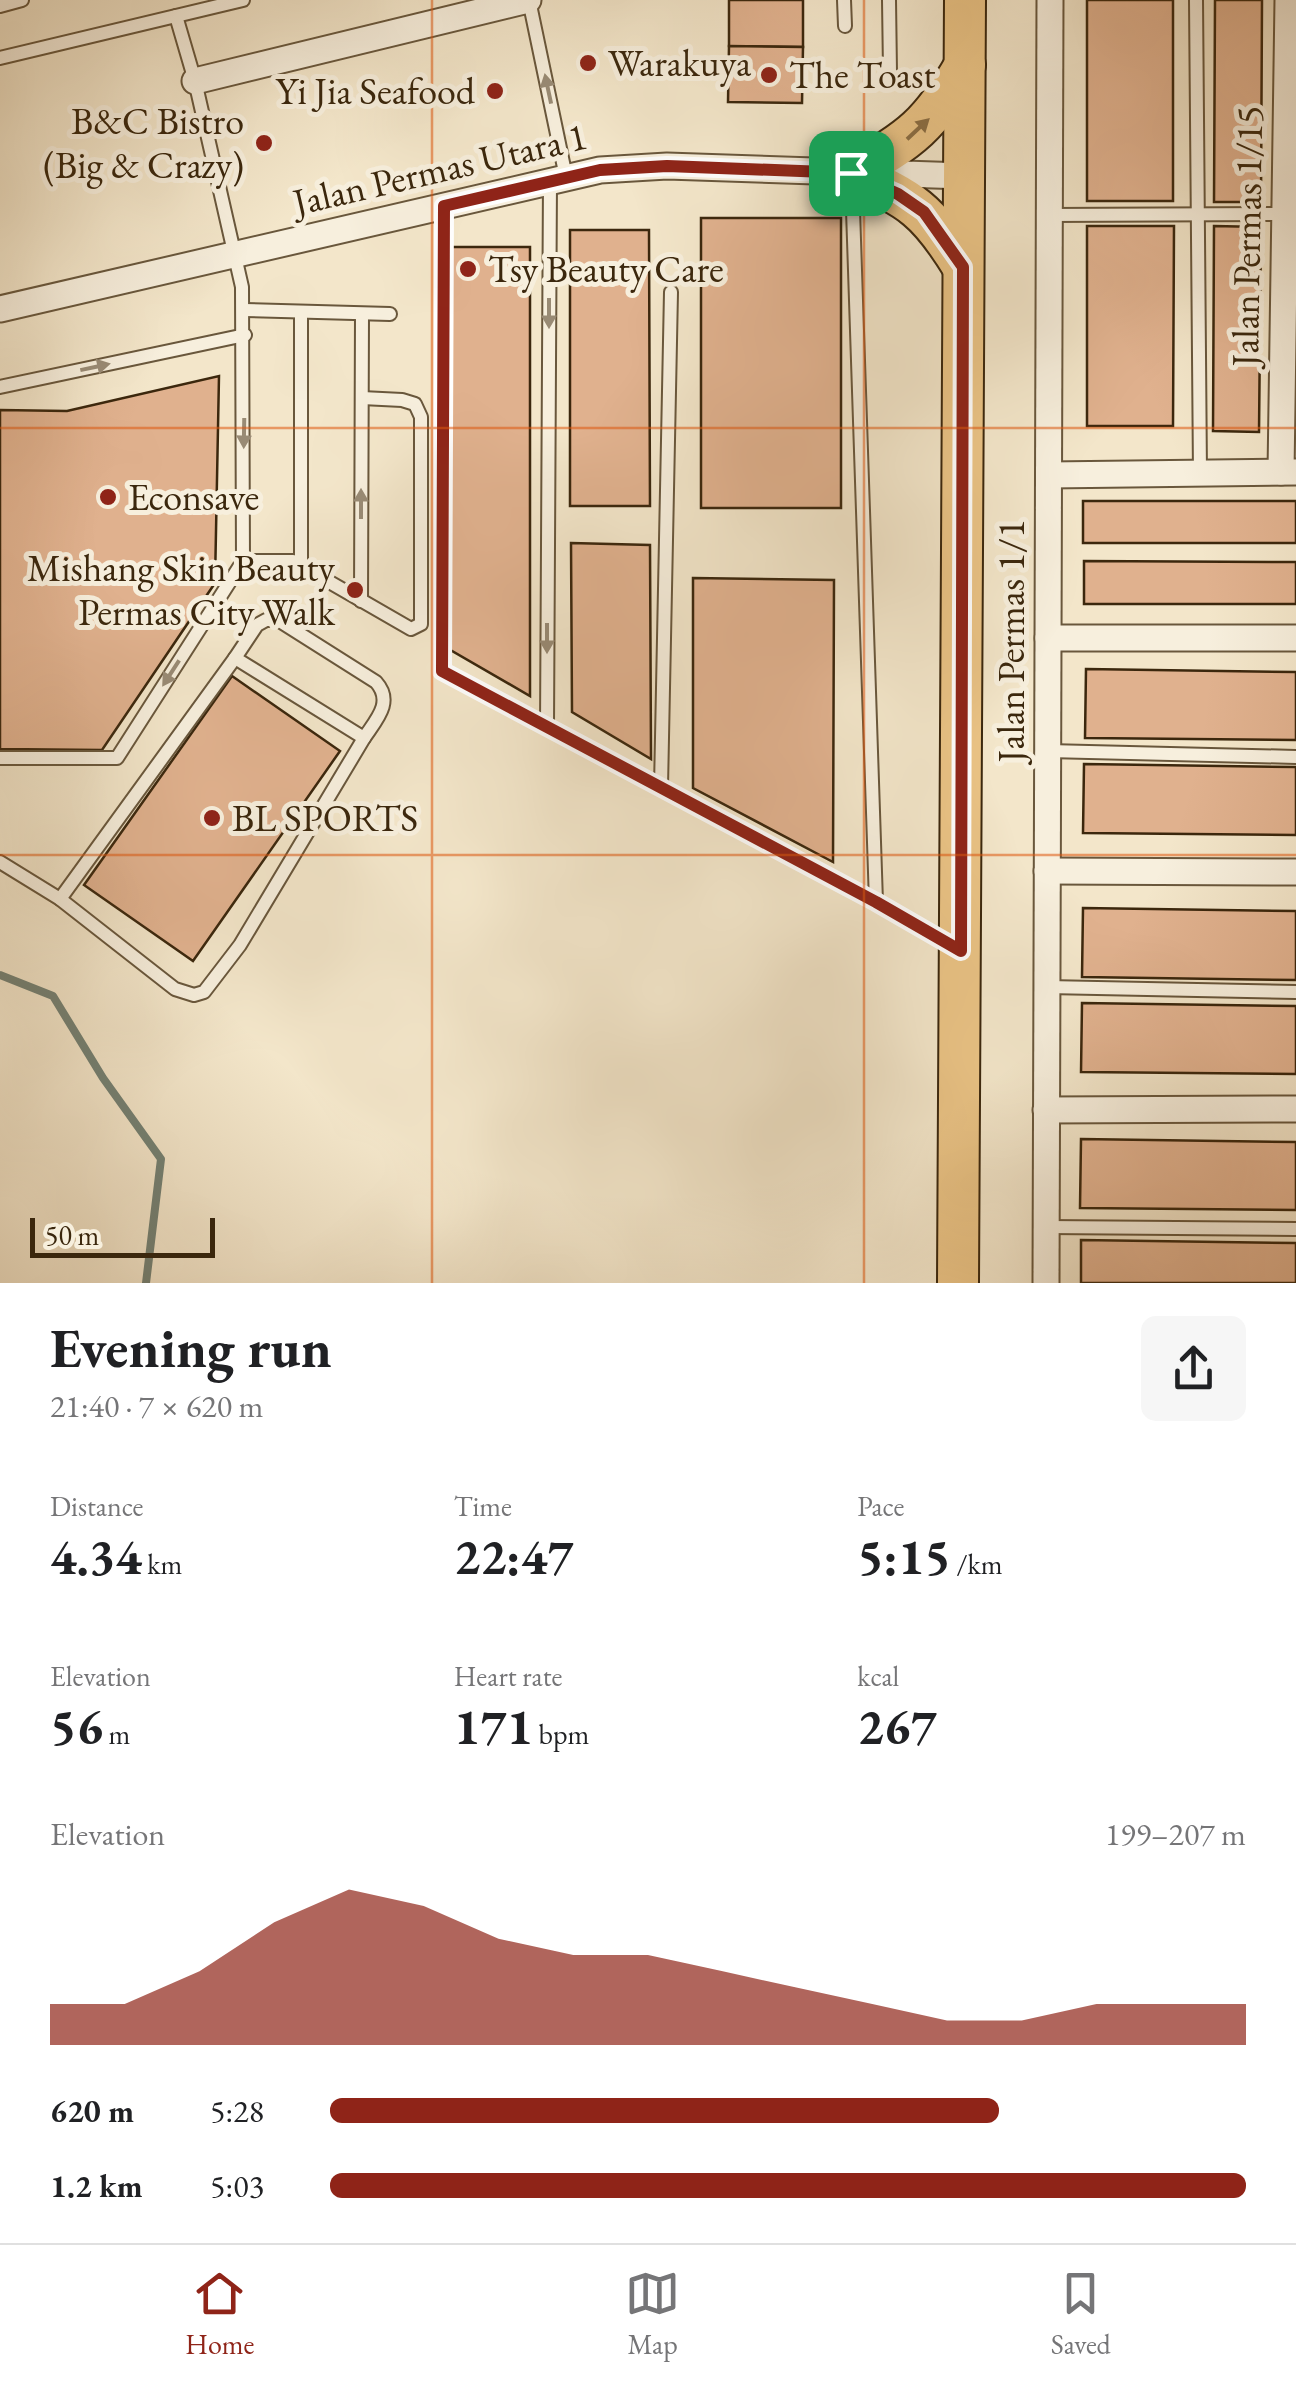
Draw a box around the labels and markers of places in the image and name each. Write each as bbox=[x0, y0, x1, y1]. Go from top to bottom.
place label: Warakuya bbox=[608, 38, 752, 87]
place label: The Toast bbox=[789, 50, 935, 99]
marker: Warakuya bbox=[577, 52, 599, 74]
marker: The Toast bbox=[758, 64, 780, 86]
place label: Yi Jia Seafood bbox=[275, 66, 476, 115]
marker: Yi Jia Seafood bbox=[484, 80, 506, 102]
place label: B&C Bistro (Big & Crazy) bbox=[43, 96, 244, 189]
pin bbox=[809, 131, 894, 216]
marker: B&C Bistro (Big & Crazy) bbox=[253, 132, 275, 154]
place label: Tsy Beauty Care bbox=[488, 244, 724, 293]
marker: Tsy Beauty Care bbox=[457, 258, 479, 280]
place label: Econsave bbox=[128, 472, 259, 521]
marker: Econsave bbox=[97, 486, 119, 508]
place label: Mishang Skin Beauty Permas City Walk bbox=[27, 543, 336, 636]
marker: Mishang Skin Beauty Permas City Walk bbox=[344, 579, 366, 601]
place label: BL SPORTS bbox=[232, 793, 418, 842]
marker: BL SPORTS bbox=[201, 807, 223, 829]

